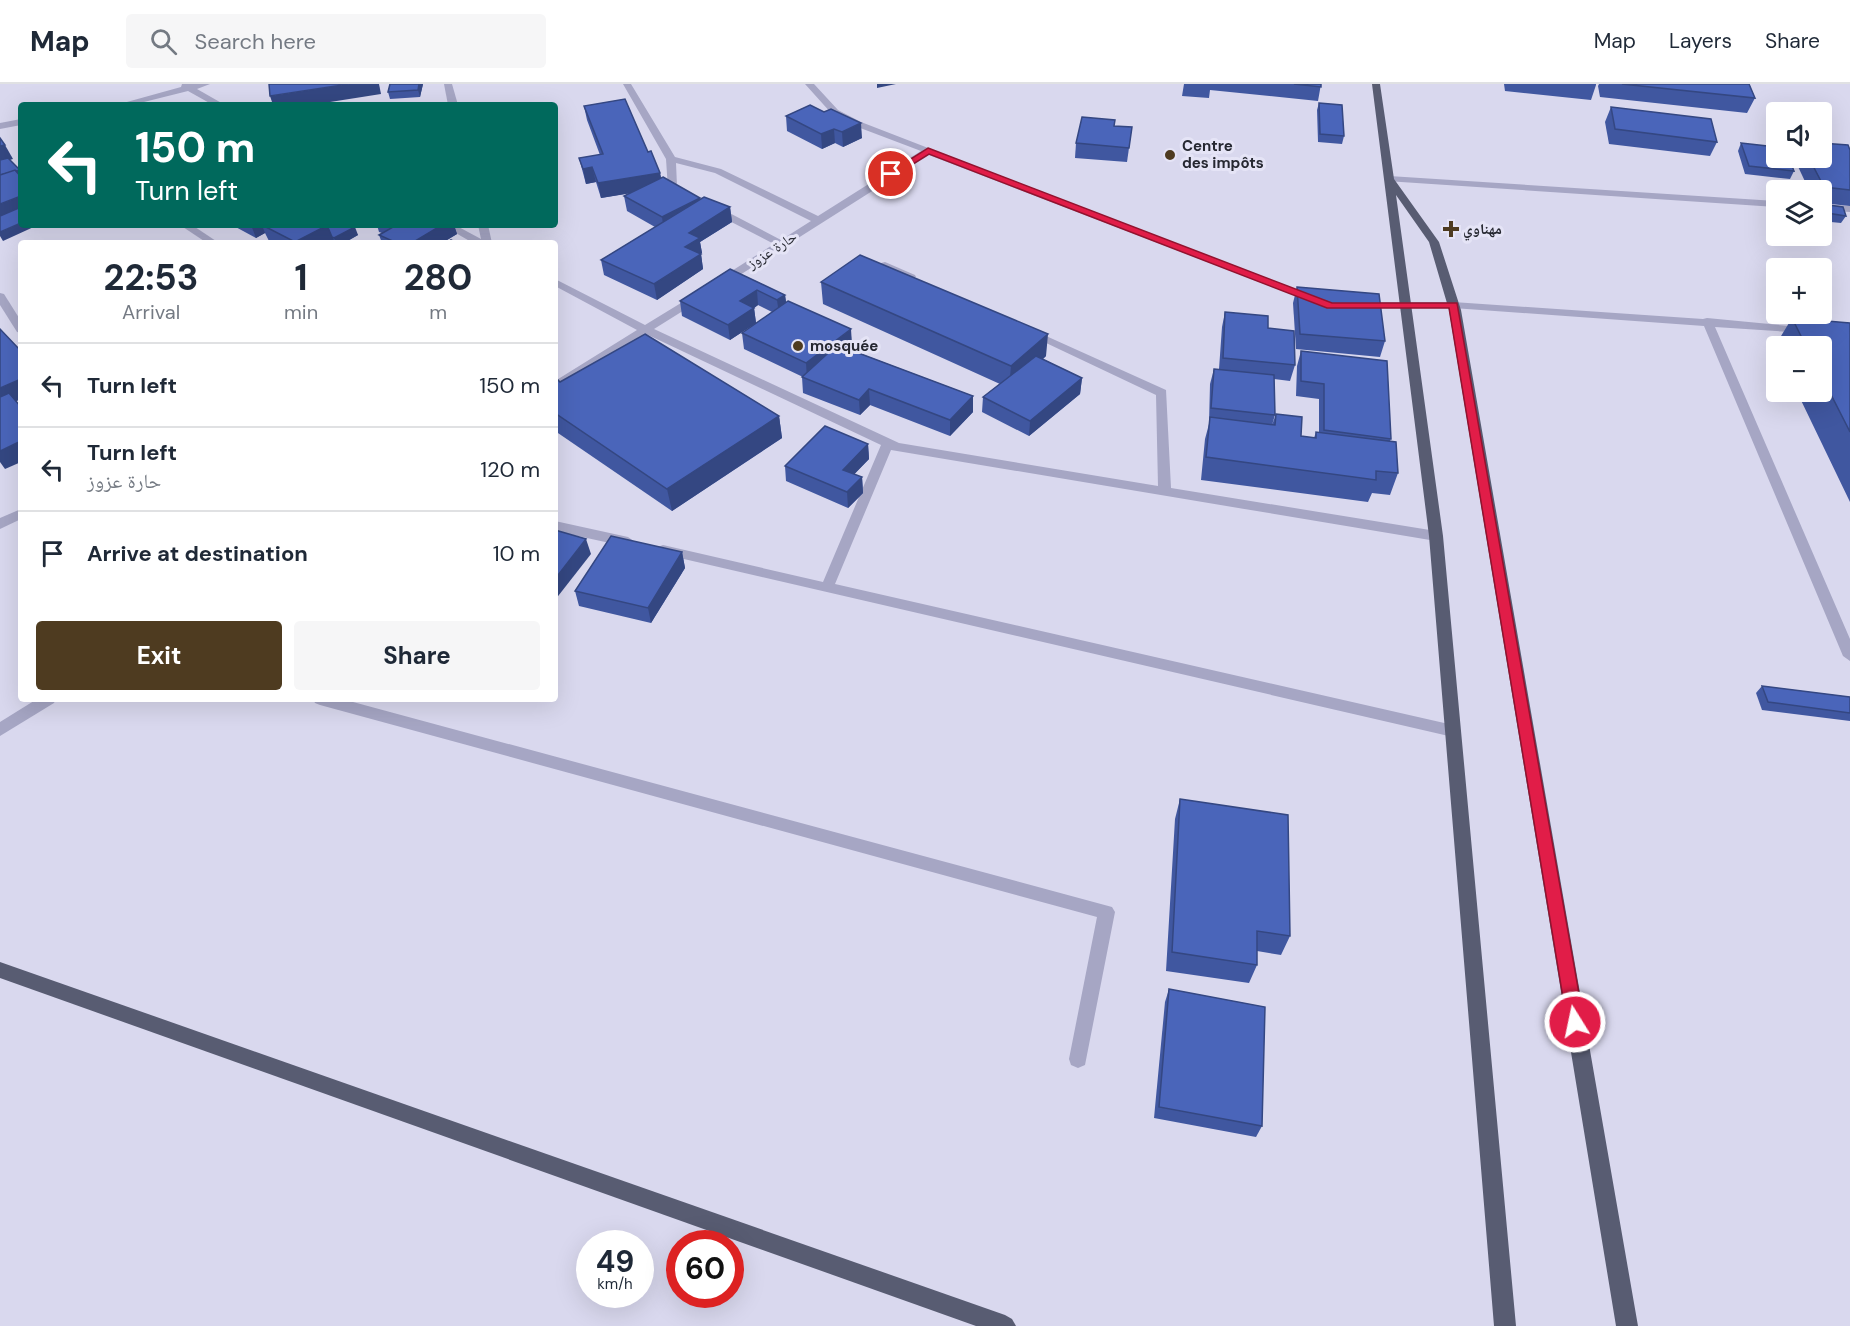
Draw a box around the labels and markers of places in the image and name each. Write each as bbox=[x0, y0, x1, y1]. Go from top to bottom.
place label: Centre des impôts bbox=[1182, 136, 1264, 173]
pin bbox=[865, 148, 916, 199]
marker: Centre des impôts bbox=[1163, 148, 1177, 162]
place label: مهناوي bbox=[1463, 219, 1502, 241]
marker: مهناوي bbox=[1444, 222, 1458, 236]
place label: mosquée bbox=[810, 336, 878, 356]
marker: mosquée bbox=[791, 339, 805, 353]

